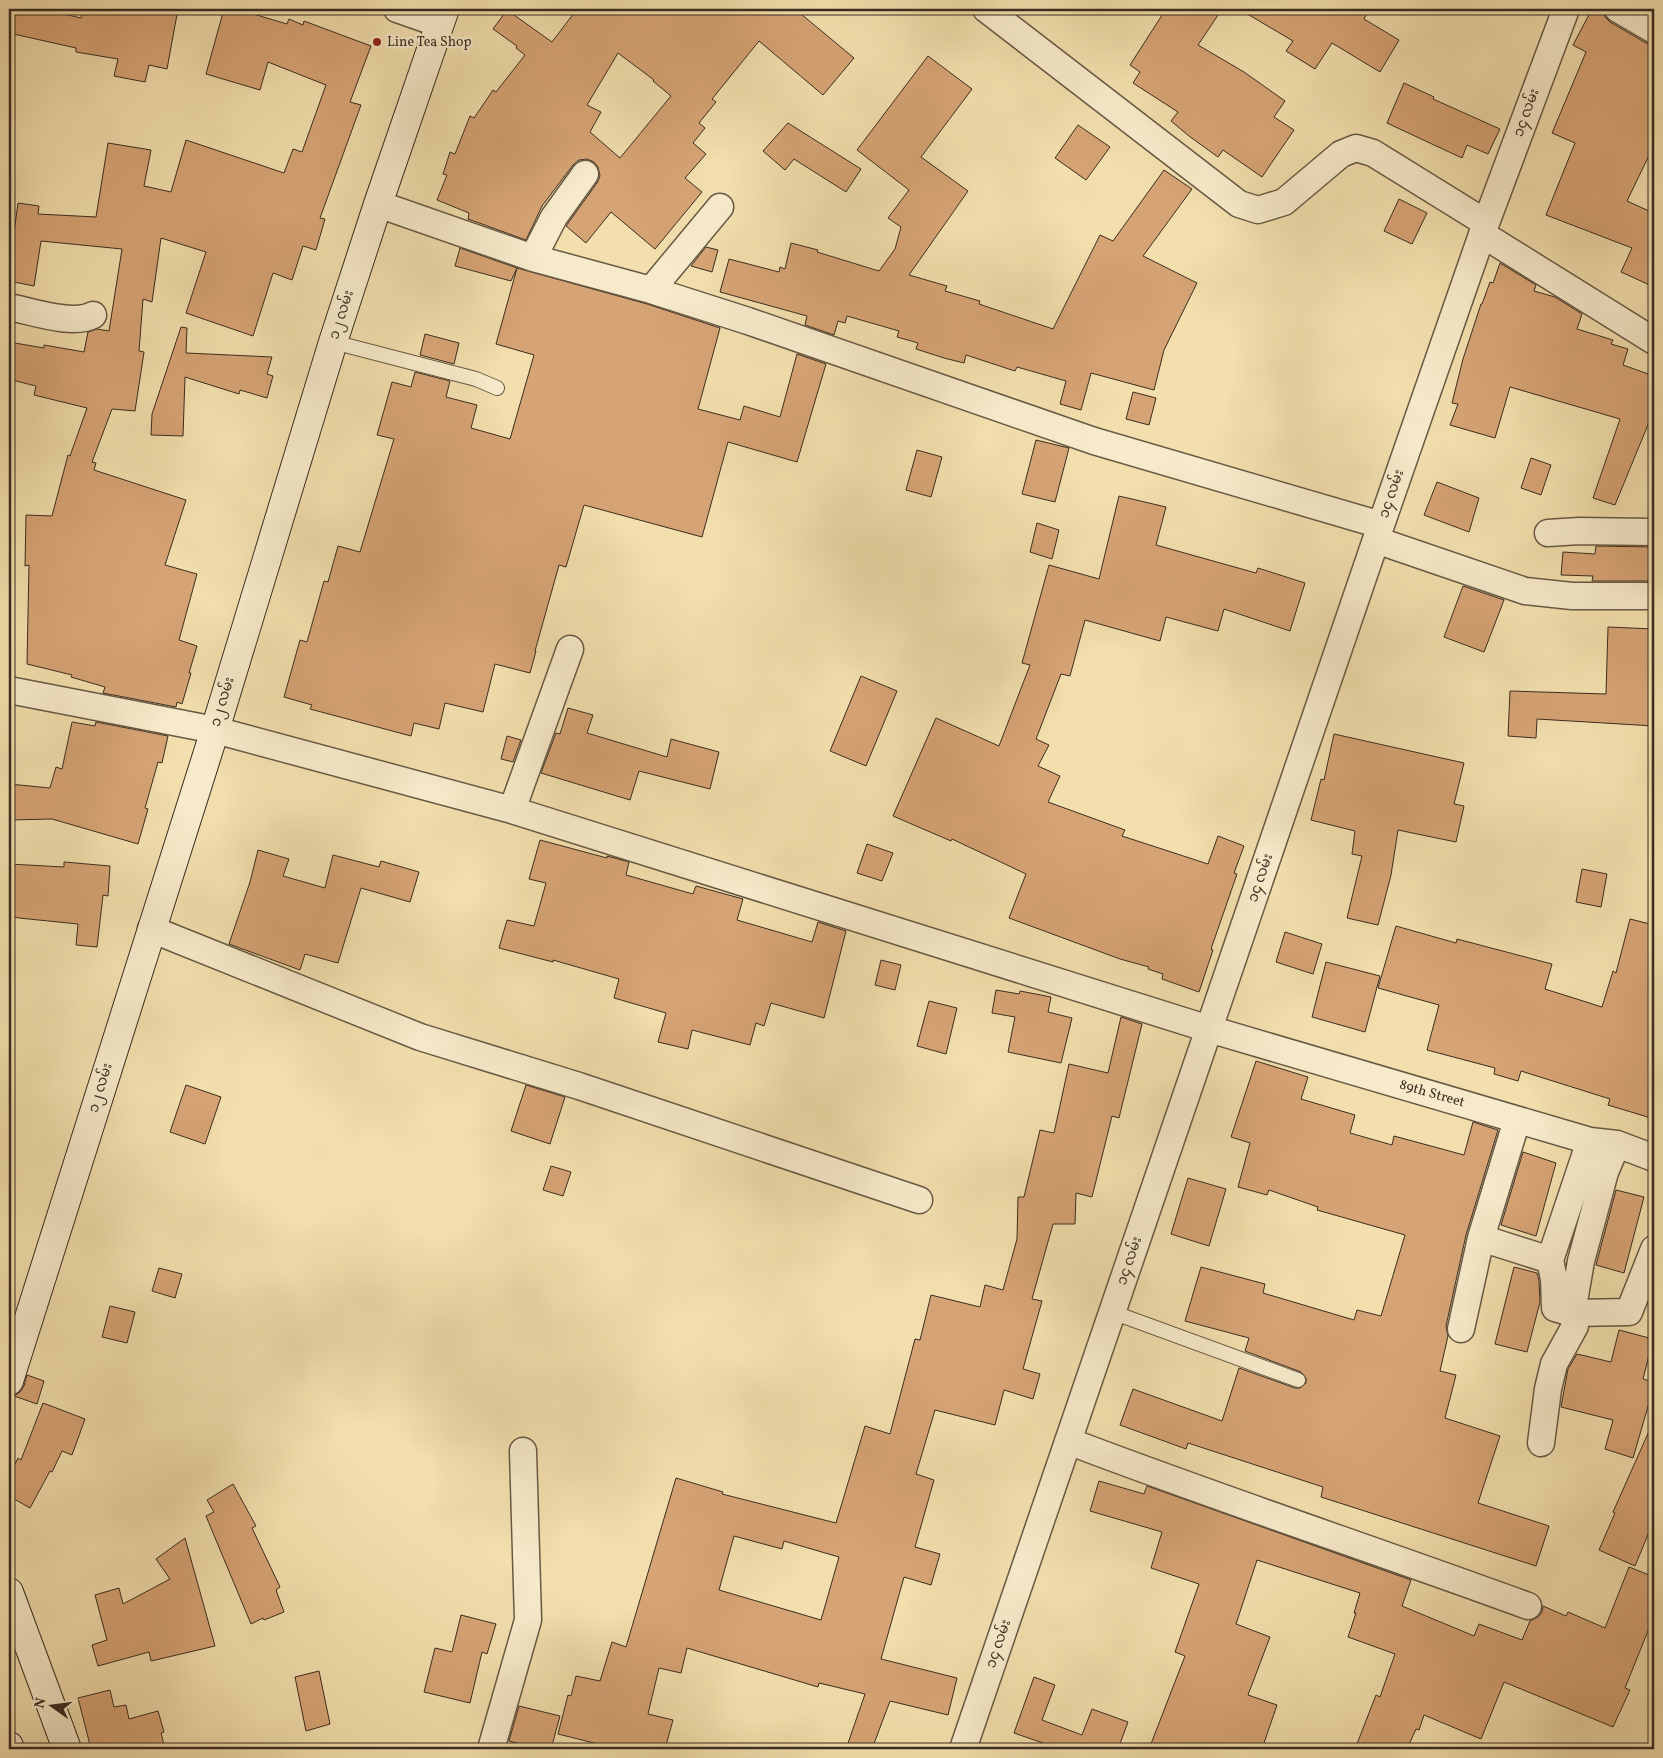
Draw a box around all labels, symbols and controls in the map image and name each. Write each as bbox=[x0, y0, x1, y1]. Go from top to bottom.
place label: Line Tea Shop bbox=[387, 33, 472, 52]
marker: Line Tea Shop bbox=[371, 36, 383, 48]
street label: ၁၄ လမ်း bbox=[1508, 85, 1545, 140]
street label: ၁၂ လမ်း bbox=[323, 287, 360, 343]
street label: ၁၄ လမ်း bbox=[1373, 466, 1410, 521]
street label: ၁၂ လမ်း bbox=[205, 674, 241, 729]
street label: ၁၄ လမ်း bbox=[1242, 850, 1279, 905]
street label: ၁၂ လမ်း bbox=[83, 1060, 119, 1115]
street label: 89th Street bbox=[1397, 1076, 1467, 1112]
street label: ၁၄ လမ်း bbox=[1111, 1233, 1148, 1288]
street label: ၁၄ လမ်း bbox=[980, 1616, 1017, 1671]
north arrow bbox=[28, 1680, 78, 1730]
text: N bbox=[30, 1696, 51, 1710]

